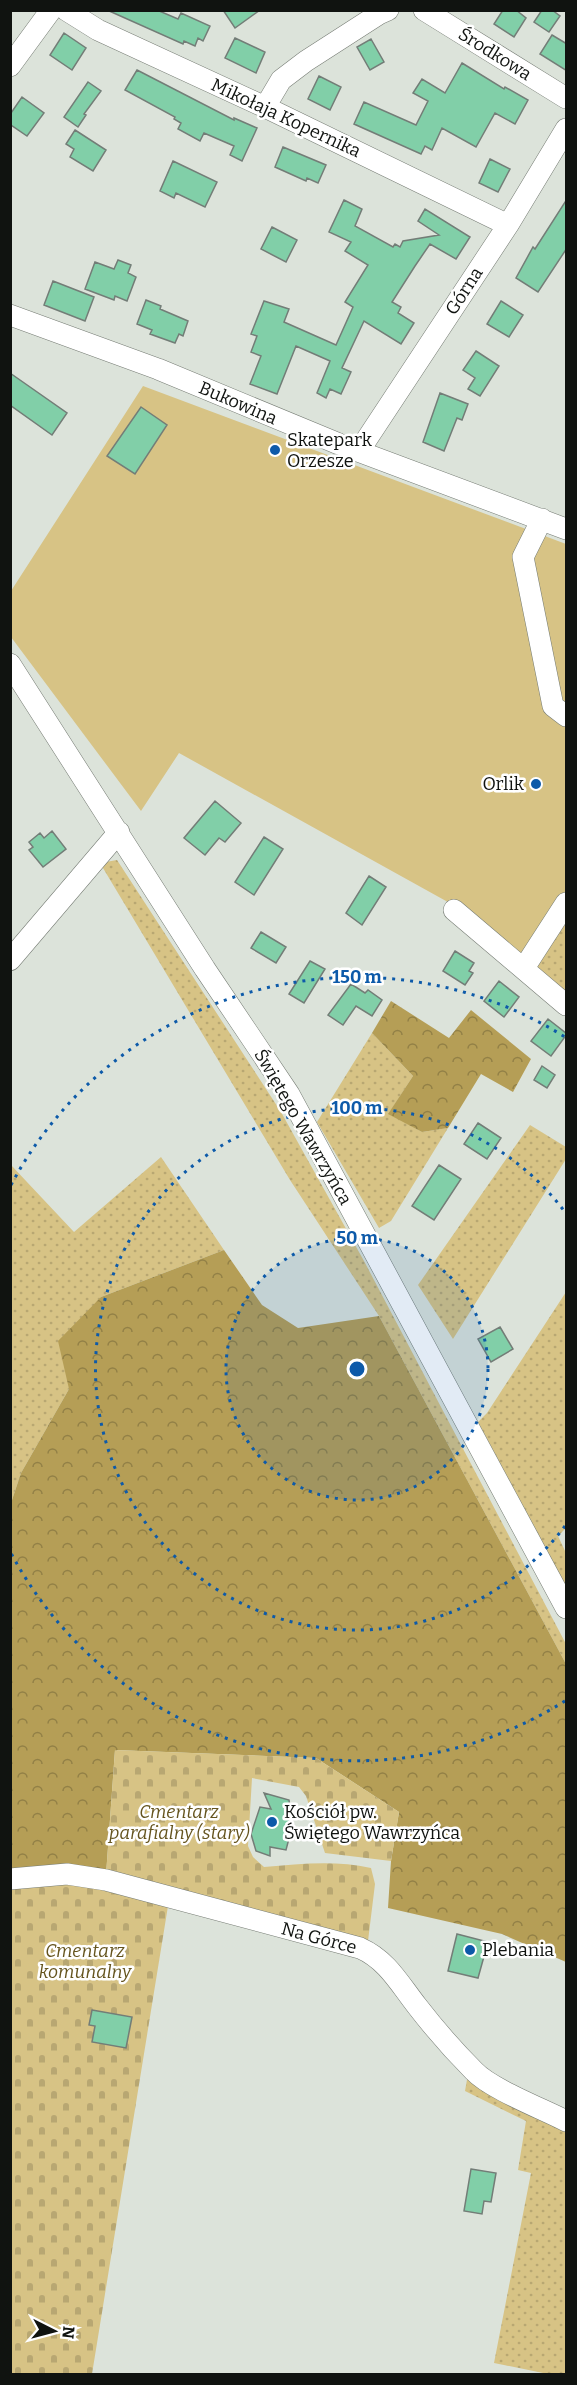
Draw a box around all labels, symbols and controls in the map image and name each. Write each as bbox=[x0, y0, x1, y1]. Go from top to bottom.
street label: Środkowa bbox=[454, 23, 536, 85]
street label: Mikołaja Kopernika bbox=[208, 74, 364, 162]
street label: Górna bbox=[440, 263, 488, 319]
street label: Bukowina bbox=[196, 377, 281, 429]
place label: Skatepark Orzesze bbox=[287, 429, 373, 472]
marker: Skatepark Orzesze bbox=[268, 443, 282, 457]
place label: Orlik bbox=[483, 773, 525, 795]
marker: Orlik bbox=[529, 777, 543, 791]
text: 150 m bbox=[332, 966, 382, 988]
street label: Świętego Wawrzyńca bbox=[249, 1045, 357, 1209]
text: 100 m bbox=[331, 1097, 383, 1119]
text: 50 m bbox=[336, 1227, 378, 1249]
centre of rings bbox=[347, 1359, 367, 1379]
park label: Cmentarz parafialny (stary) bbox=[108, 1801, 250, 1844]
place label: Kościół pw. Świętego Wawrzyńca bbox=[284, 1801, 460, 1844]
marker: Kościół pw. Świętego Wawrzyńca bbox=[265, 1815, 279, 1829]
street label: Na Górce bbox=[279, 1917, 359, 1959]
place label: Plebania bbox=[482, 1939, 554, 1961]
park label: Cmentarz komunalny bbox=[39, 1940, 132, 1983]
marker: Plebania bbox=[463, 1943, 477, 1957]
north arrow bbox=[24, 2301, 84, 2361]
text: N bbox=[58, 2325, 79, 2340]

